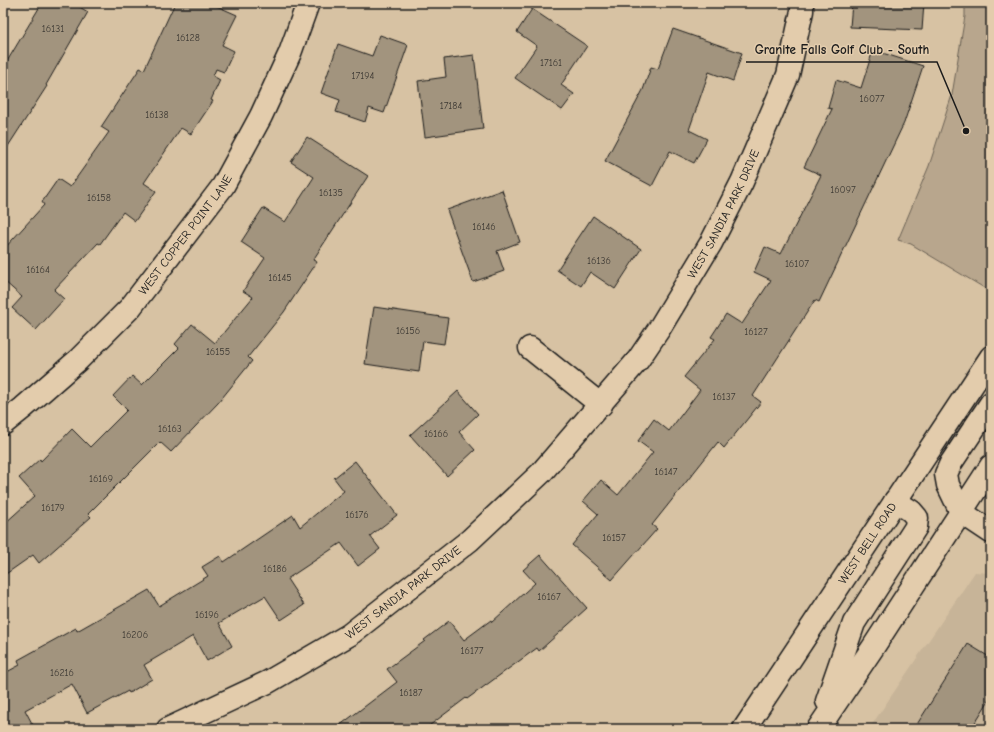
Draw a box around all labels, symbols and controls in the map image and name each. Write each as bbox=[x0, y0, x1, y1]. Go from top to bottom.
house number: 16131 bbox=[42, 23, 64, 35]
house number: 16128 bbox=[176, 32, 200, 44]
callout: Granite Falls Golf Club - South bbox=[746, 37, 937, 62]
text: Granite Falls Golf Club - South bbox=[755, 42, 929, 57]
house number: 17161 bbox=[540, 57, 562, 69]
house number: 17194 bbox=[352, 70, 375, 82]
house number: 16077 bbox=[860, 93, 885, 105]
house number: 17184 bbox=[440, 100, 462, 112]
house number: 16138 bbox=[145, 109, 169, 121]
street label: WEST SANDIA PARK DRIVE bbox=[684, 147, 762, 281]
street label: WEST COPPER POINT LANE bbox=[136, 172, 235, 298]
house number: 16097 bbox=[830, 184, 856, 196]
house number: 16135 bbox=[319, 187, 343, 199]
house number: 16158 bbox=[87, 192, 111, 204]
house number: 16146 bbox=[472, 221, 496, 233]
house number: 16136 bbox=[587, 255, 611, 267]
house number: 16107 bbox=[785, 258, 809, 270]
house number: 16164 bbox=[26, 264, 50, 276]
house number: 16145 bbox=[268, 272, 292, 284]
house number: 16156 bbox=[396, 325, 420, 337]
house number: 16127 bbox=[744, 326, 768, 338]
house number: 16155 bbox=[206, 346, 230, 358]
house number: 16137 bbox=[712, 391, 736, 403]
house number: 16163 bbox=[158, 423, 182, 435]
house number: 16166 bbox=[424, 428, 448, 440]
house number: 16147 bbox=[655, 466, 678, 478]
house number: 16169 bbox=[89, 473, 113, 485]
street label: WEST BELL ROAD bbox=[835, 500, 899, 587]
house number: 16179 bbox=[41, 502, 65, 514]
house number: 16176 bbox=[345, 509, 369, 521]
house number: 16157 bbox=[602, 532, 626, 544]
street label: WEST SANDIA PARK DRIVE bbox=[342, 543, 464, 642]
house number: 16186 bbox=[263, 563, 287, 575]
house number: 16167 bbox=[537, 591, 561, 603]
house number: 16196 bbox=[195, 609, 219, 621]
house number: 16206 bbox=[122, 629, 148, 641]
house number: 16177 bbox=[461, 645, 484, 657]
house number: 16216 bbox=[50, 667, 74, 679]
house number: 16187 bbox=[399, 687, 423, 699]

